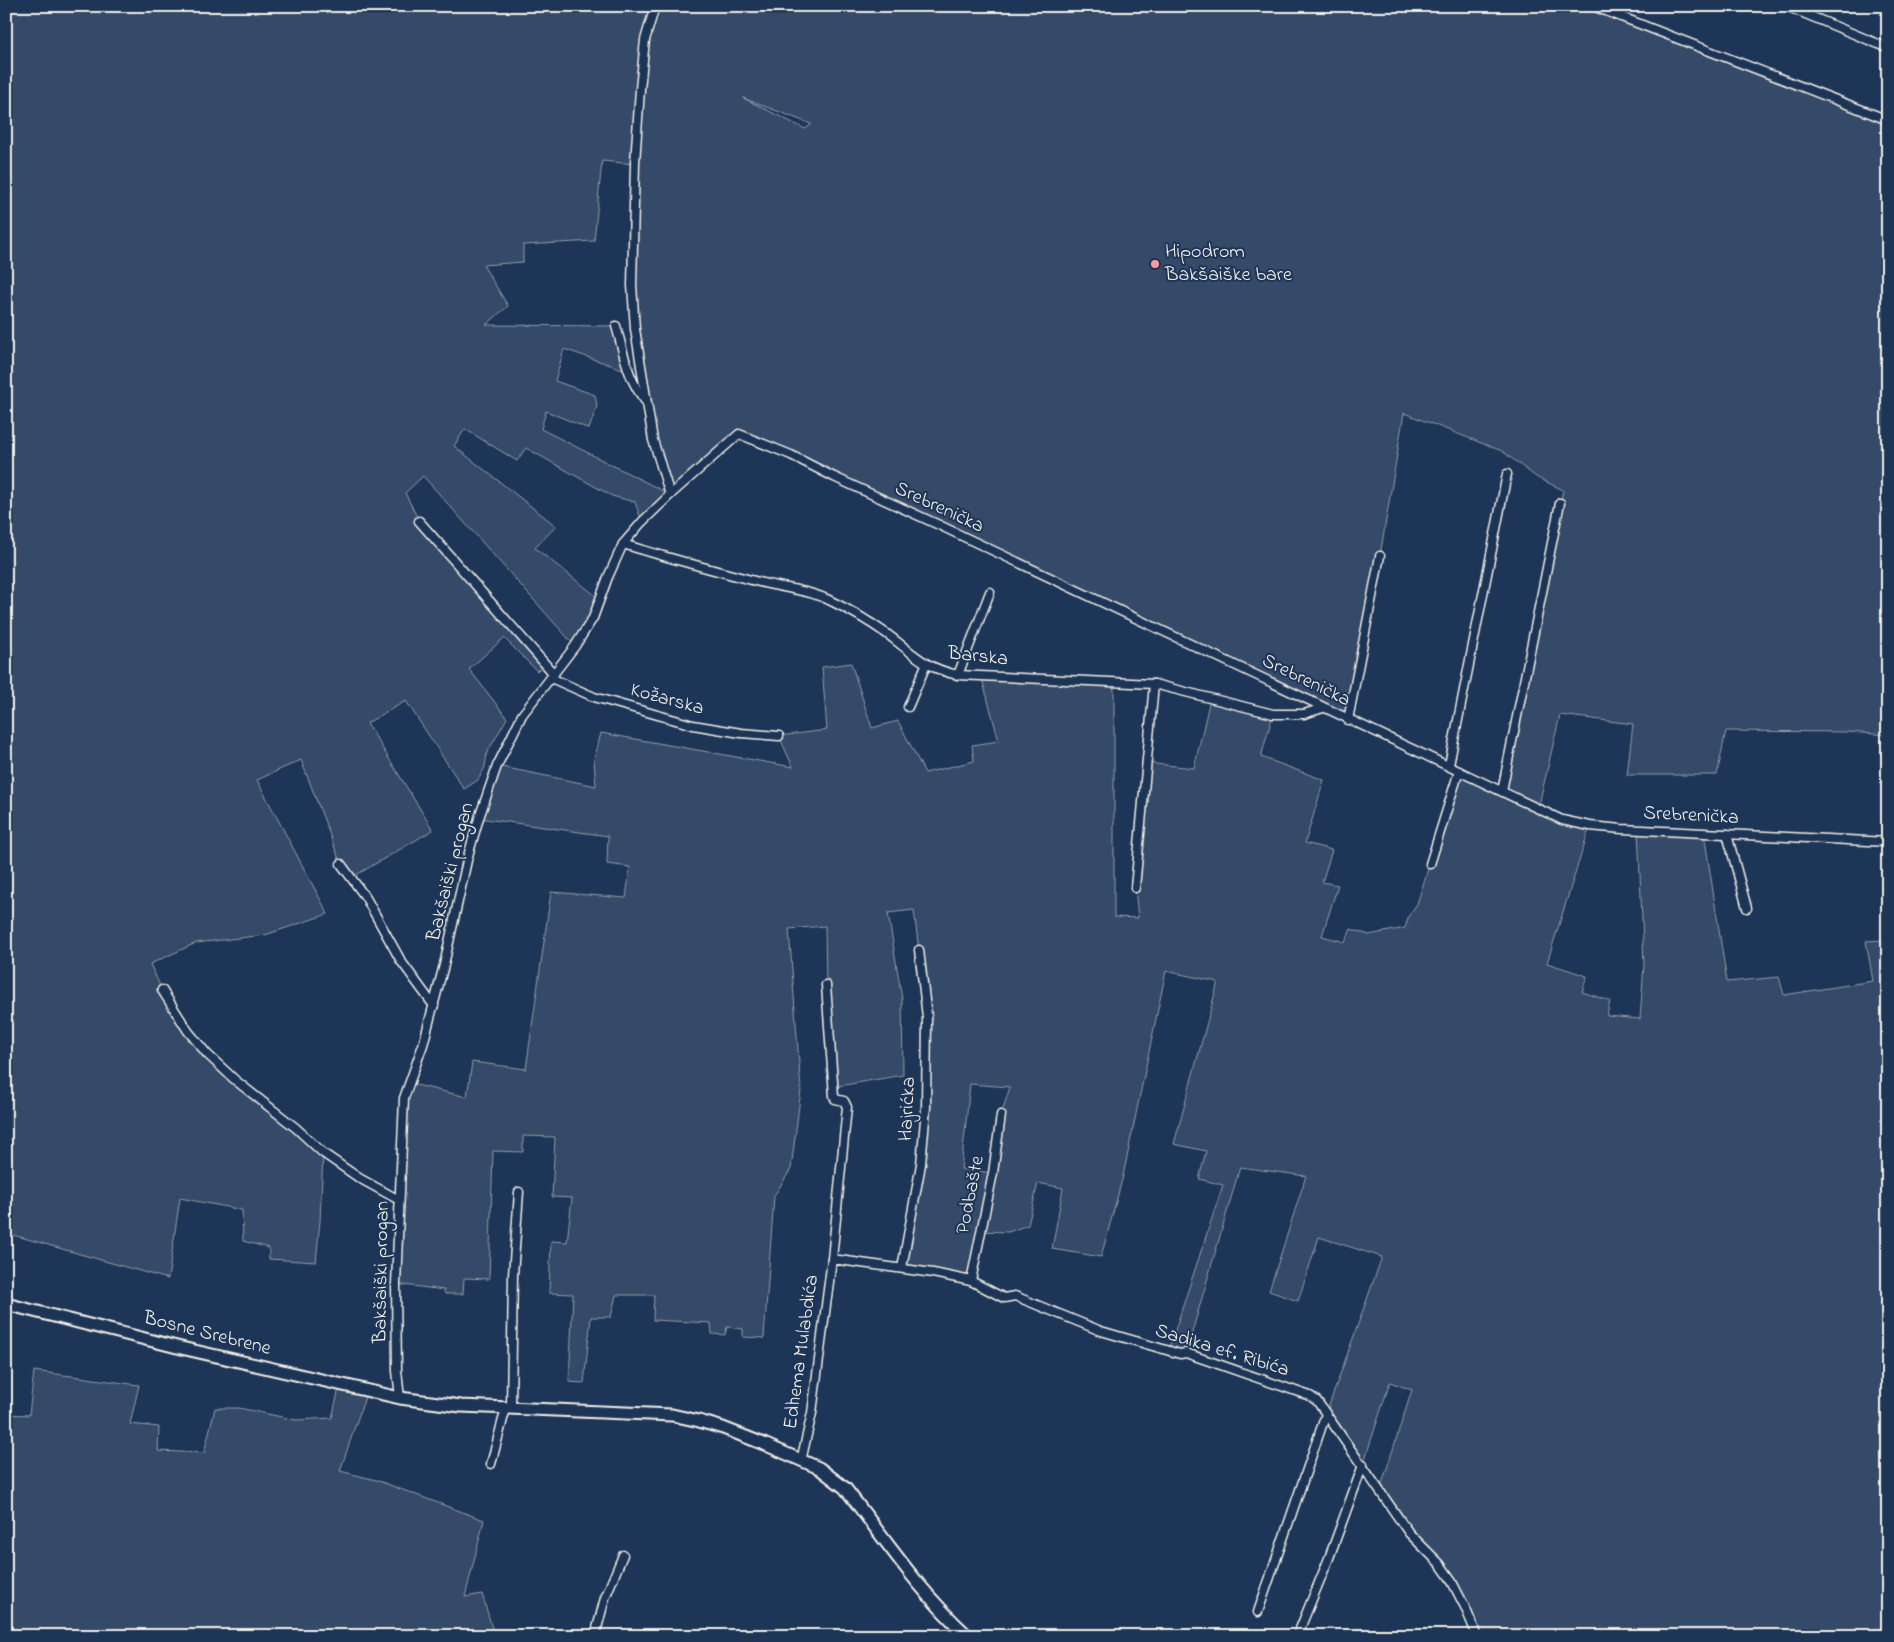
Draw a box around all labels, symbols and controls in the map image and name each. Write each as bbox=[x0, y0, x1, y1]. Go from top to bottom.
place label: Hipodrom Bakšaiške bare bbox=[1164, 238, 1292, 290]
marker: Hipodrom Bakšaiške bare bbox=[1149, 258, 1161, 270]
street label: Srebrenička bbox=[890, 475, 988, 541]
street label: Barska bbox=[946, 639, 1009, 675]
street label: Srebrenička bbox=[1257, 647, 1355, 715]
street label: Kožarska bbox=[627, 676, 707, 724]
street label: Bakšaiški progan bbox=[419, 799, 483, 946]
street label: Srebrenička bbox=[1642, 799, 1740, 833]
street label: Hajrićka bbox=[892, 1076, 924, 1142]
street label: Podbašte bbox=[949, 1153, 993, 1237]
street label: Bakšaiški progan bbox=[366, 1200, 399, 1344]
street label: Edhema Mulabdića bbox=[777, 1273, 827, 1431]
street label: Bosne Srebrene bbox=[139, 1304, 274, 1364]
street label: Sadika ef. Ribića bbox=[1151, 1317, 1293, 1385]

